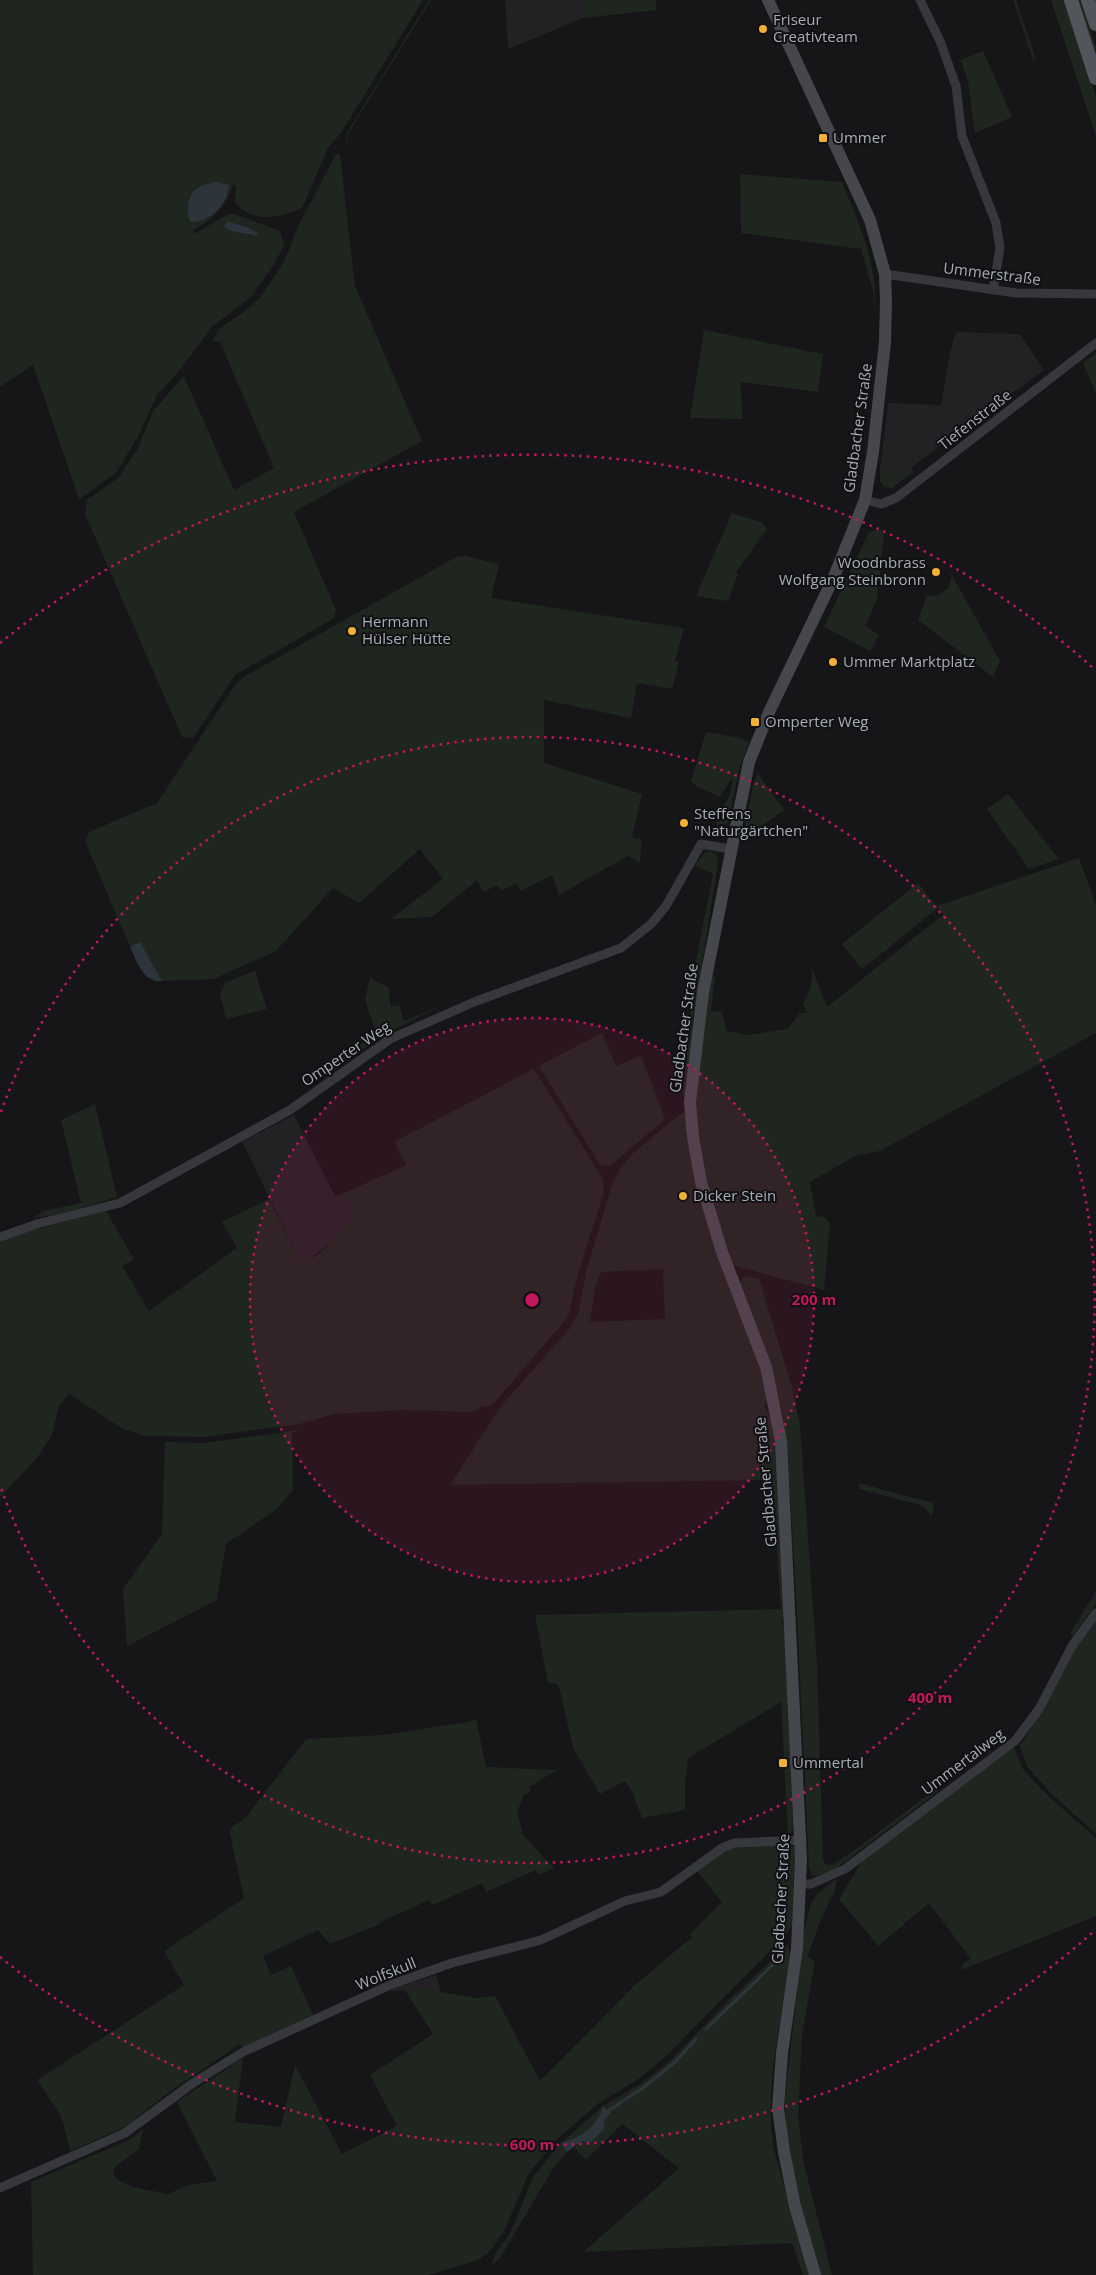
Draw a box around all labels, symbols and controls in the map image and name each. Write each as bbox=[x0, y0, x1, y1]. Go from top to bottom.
place label: Friseur Creativteam bbox=[773, 9, 858, 46]
marker: Friseur Creativteam bbox=[757, 23, 769, 35]
place label: Ummer bbox=[833, 127, 886, 147]
marker: Ummer bbox=[817, 132, 829, 144]
street label: Ummerstraße bbox=[942, 257, 1042, 289]
street label: Gladbacher Straße bbox=[838, 362, 876, 494]
street label: Tiefenstraße bbox=[934, 384, 1015, 454]
place label: Woodnbrass Wolfgang Steinbronn bbox=[779, 552, 926, 589]
marker: Woodnbrass Wolfgang Steinbronn bbox=[930, 566, 942, 578]
place label: Hermann Hülser Hütte bbox=[362, 611, 451, 648]
marker: Hermann Hülser Hütte bbox=[346, 625, 358, 637]
place label: Ummer Marktplatz bbox=[843, 651, 975, 671]
marker: Ummer Marktplatz bbox=[827, 656, 839, 668]
place label: Omperter Weg bbox=[765, 711, 869, 731]
marker: Omperter Weg bbox=[749, 716, 761, 728]
place label: Steffens "Naturgärtchen" bbox=[694, 803, 808, 840]
marker: Steffens "Naturgärtchen" bbox=[678, 817, 690, 829]
street label: Gladbacher Straße bbox=[664, 962, 702, 1094]
street label: Omperter Weg bbox=[297, 1016, 394, 1090]
place label: Dicker Stein bbox=[693, 1185, 776, 1205]
marker: Dicker Stein bbox=[677, 1190, 689, 1202]
text: 200 m bbox=[792, 1289, 836, 1309]
centre of rings bbox=[523, 1291, 541, 1309]
street label: Gladbacher Straße bbox=[749, 1416, 781, 1548]
text: 400 m bbox=[908, 1687, 952, 1707]
street label: Ummertalweg bbox=[917, 1723, 1008, 1799]
place label: Ummertal bbox=[793, 1752, 864, 1772]
marker: Ummertal bbox=[777, 1757, 789, 1769]
street label: Gladbacher Straße bbox=[767, 1833, 793, 1965]
street label: Wolfskull bbox=[352, 1952, 419, 1994]
text: 600 m bbox=[510, 2134, 554, 2154]

